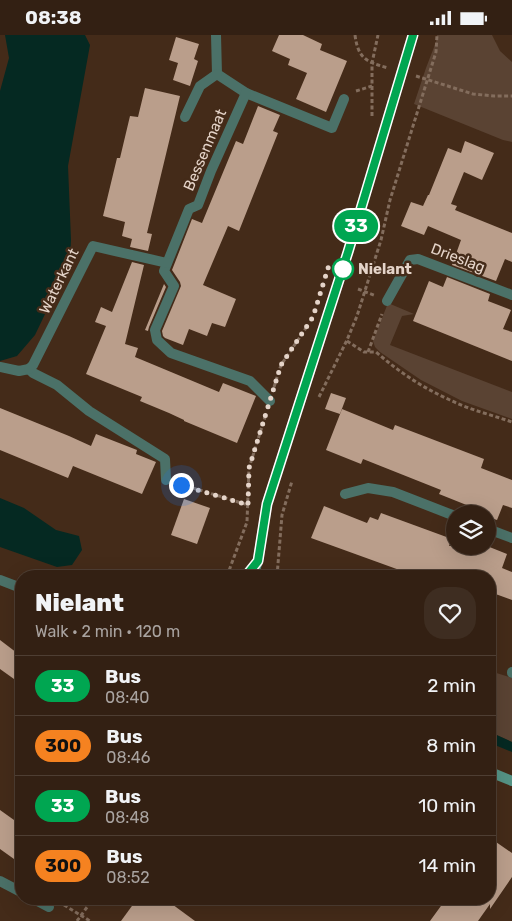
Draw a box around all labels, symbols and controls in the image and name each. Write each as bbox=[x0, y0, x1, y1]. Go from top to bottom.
text: 08:38 bbox=[25, 6, 82, 29]
street label: Bessenmaat bbox=[180, 106, 230, 194]
line badge: 33 bbox=[334, 210, 378, 242]
text: 33 bbox=[344, 215, 368, 237]
street label: Drieslag bbox=[428, 239, 488, 277]
street label: Waterkant bbox=[35, 245, 83, 317]
marker: Nielant bbox=[332, 258, 354, 280]
place label: Nielant bbox=[358, 260, 412, 278]
your location bbox=[169, 473, 194, 498]
map controls bbox=[446, 505, 496, 555]
button: layers bbox=[446, 505, 496, 555]
button: heart bbox=[424, 587, 476, 639]
text: Nielant bbox=[35, 589, 124, 617]
text: Walk · 2 min · 120 m bbox=[35, 622, 180, 641]
text: Bus bbox=[105, 665, 141, 688]
text: 2 min bbox=[427, 674, 476, 697]
text: 33 bbox=[51, 675, 74, 697]
text: 08:40 bbox=[105, 688, 150, 707]
text: Bus bbox=[106, 725, 142, 748]
text: 8 min bbox=[426, 734, 476, 757]
text: 300 bbox=[45, 735, 81, 757]
text: 08:46 bbox=[106, 748, 150, 767]
text: Bus bbox=[105, 785, 141, 808]
text: 10 min bbox=[418, 794, 476, 817]
text: 33 bbox=[51, 795, 74, 817]
text: 08:48 bbox=[105, 808, 150, 827]
text: Bus bbox=[106, 845, 142, 868]
text: 14 min bbox=[418, 854, 476, 877]
text: 300 bbox=[45, 855, 81, 877]
text: 08:52 bbox=[106, 868, 150, 887]

